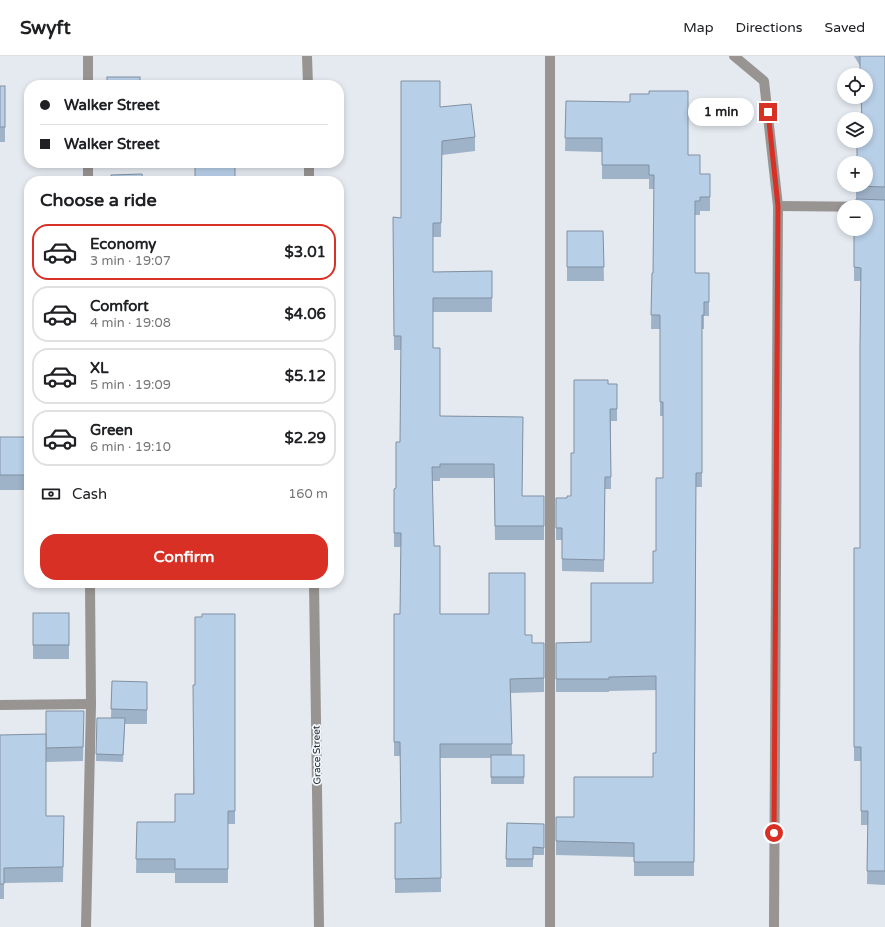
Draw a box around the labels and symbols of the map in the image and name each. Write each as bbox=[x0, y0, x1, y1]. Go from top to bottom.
callout: 1 min bbox=[688, 98, 754, 126]
route end bbox=[759, 103, 777, 121]
street label: Grace Street bbox=[310, 725, 324, 785]
route start bbox=[765, 824, 783, 842]

